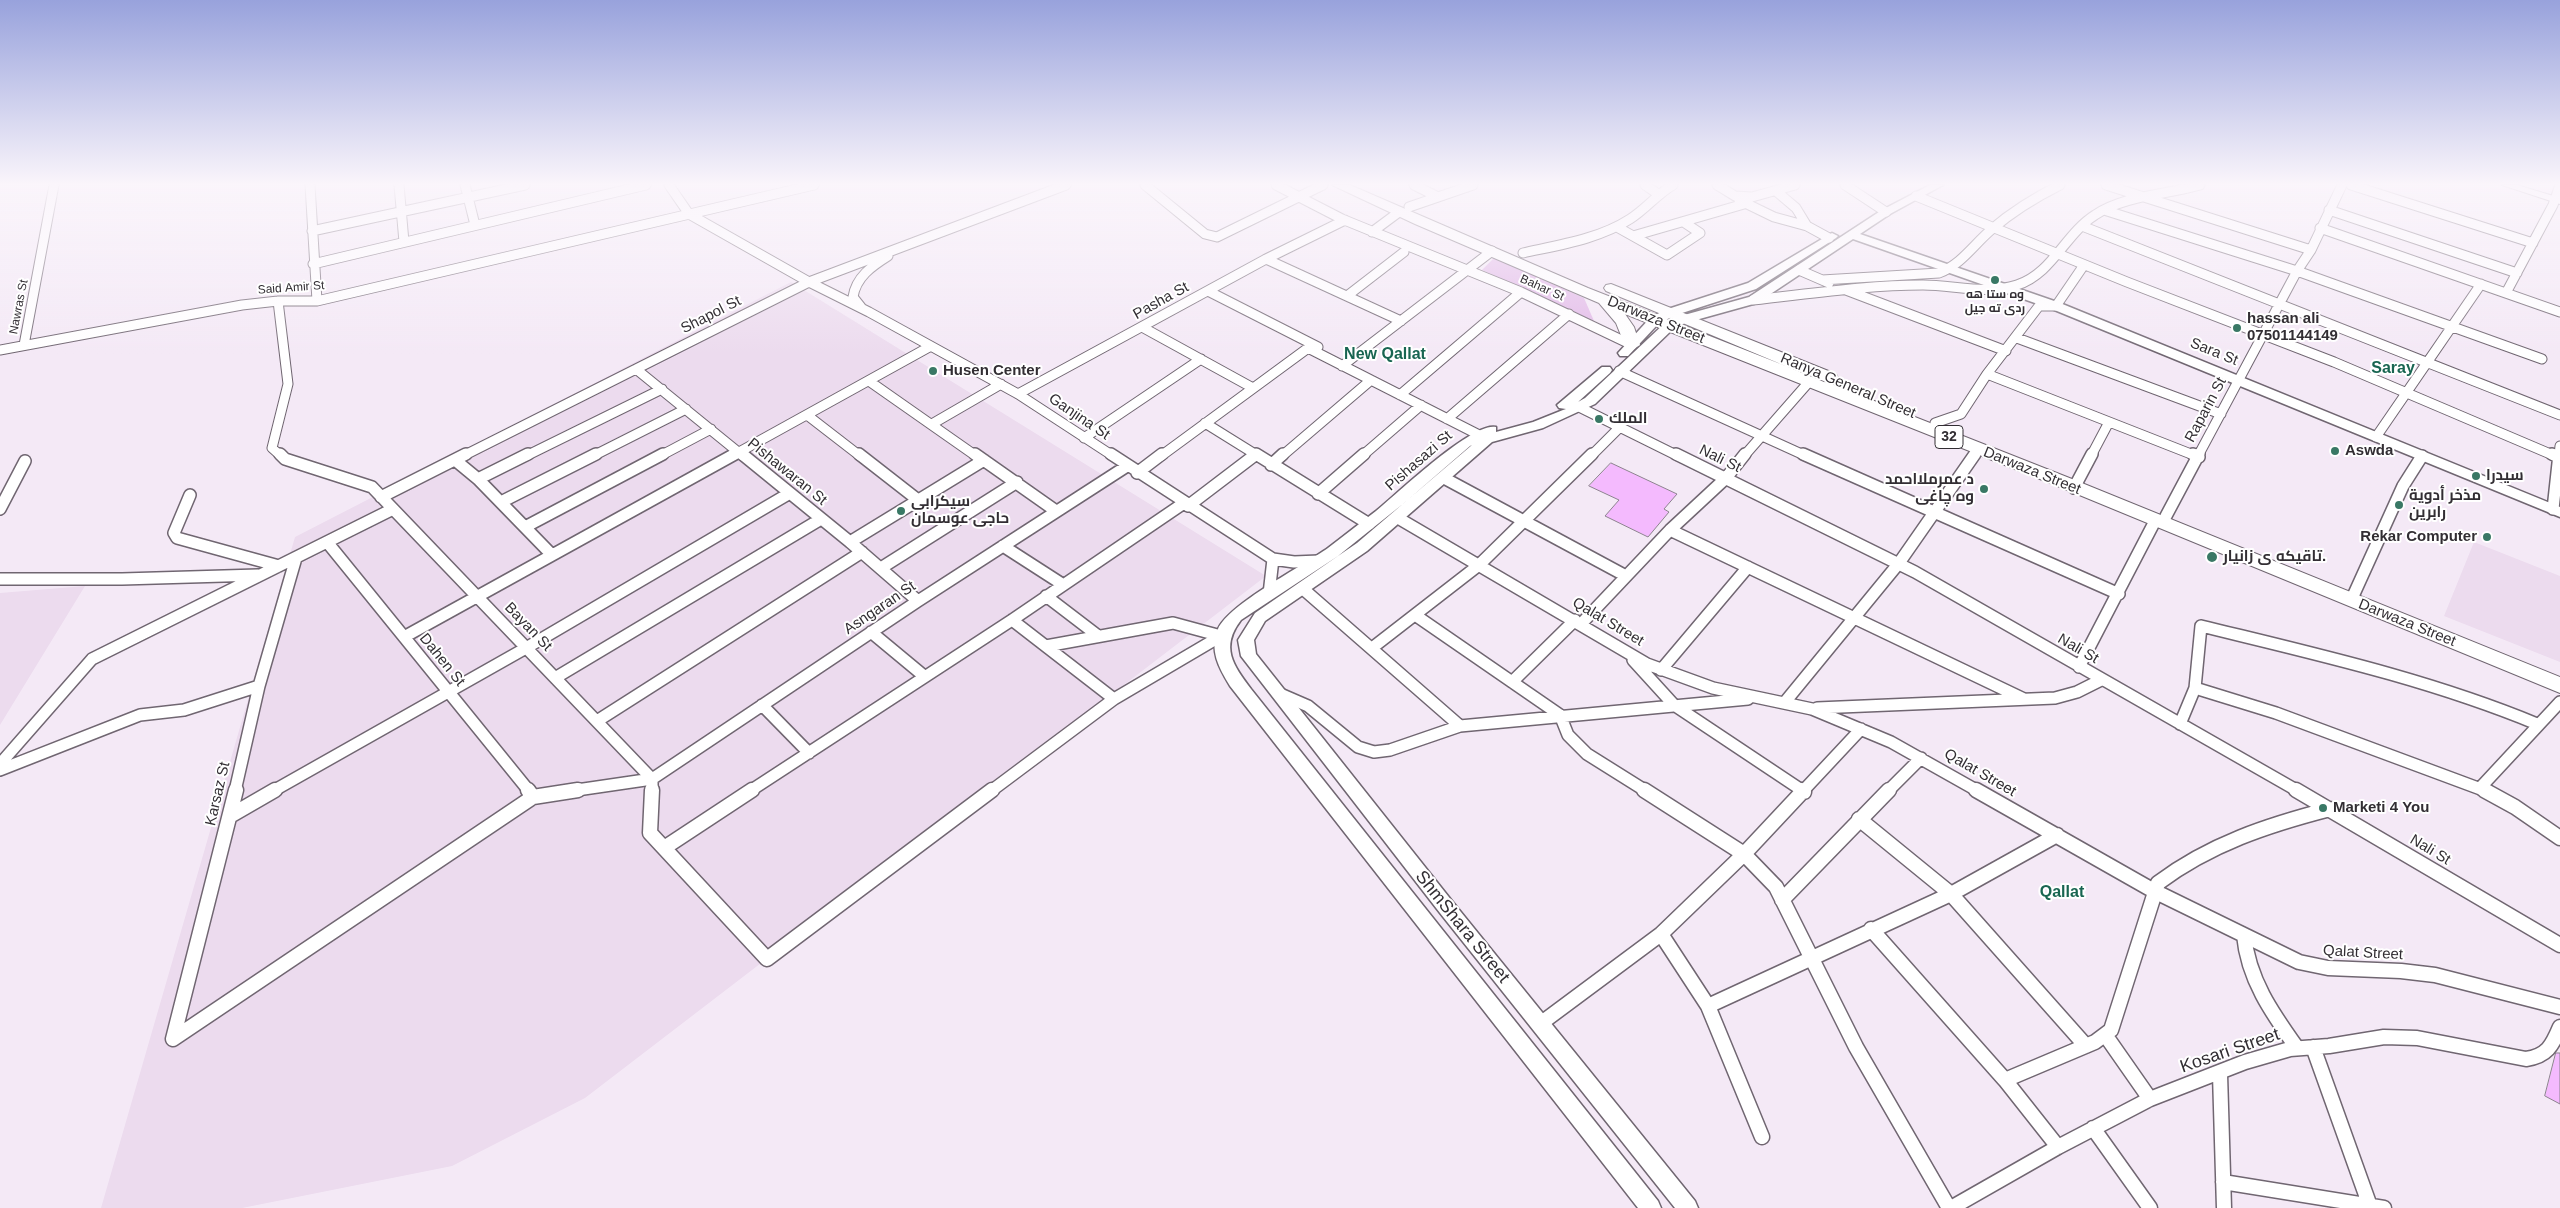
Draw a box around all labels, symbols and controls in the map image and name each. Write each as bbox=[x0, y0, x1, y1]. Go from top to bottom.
street label: Bahar St bbox=[1518, 272, 1566, 304]
marker: وه ستا هه ردى ته جيل bbox=[1989, 274, 2001, 286]
street label: Nawras St bbox=[7, 278, 31, 336]
street label: Said Amir St bbox=[257, 278, 325, 298]
street label: Pasha St bbox=[1130, 278, 1192, 324]
place label: وه ستا هه ردى ته جيل bbox=[1965, 288, 2025, 316]
street label: Shapol St bbox=[678, 292, 744, 338]
street label: Darwaza Street bbox=[1605, 292, 1707, 348]
place label: hassan ali 07501144149 bbox=[2247, 310, 2338, 345]
marker: hassan ali 07501144149 bbox=[2231, 322, 2243, 334]
street label: Sara St bbox=[2187, 334, 2241, 370]
district label: New Qallat bbox=[1344, 345, 1426, 365]
street label: Ranya General Street bbox=[1778, 349, 1918, 423]
district label: Saray bbox=[2371, 359, 2415, 379]
place label: Husen Center bbox=[943, 362, 1041, 380]
marker: Husen Center bbox=[927, 365, 939, 377]
street label: Raparin St bbox=[2181, 374, 2231, 446]
street label: Ganjina St bbox=[1045, 390, 1113, 444]
place label: الملك bbox=[1609, 410, 1647, 428]
marker: الملك bbox=[1593, 413, 1605, 425]
road number: 32 bbox=[1935, 426, 1963, 448]
street label: Pishasazi St bbox=[1382, 427, 1456, 495]
street label: Pishawaran St bbox=[744, 435, 830, 509]
street label: Nali St bbox=[1696, 441, 1744, 477]
place label: Aswda bbox=[2345, 442, 2393, 460]
street label: Darwaza Street bbox=[1981, 443, 2083, 499]
marker: Aswda bbox=[2329, 445, 2341, 457]
place label: سیدرا bbox=[2486, 467, 2524, 485]
marker: سیدرا bbox=[2470, 470, 2482, 482]
place label: د عمرملااحمد وه چاغى bbox=[1885, 471, 1974, 506]
marker: د عمرملااحمد وه چاغى bbox=[1978, 483, 1990, 495]
place label: مذخر أدوية رابرين bbox=[2409, 487, 2481, 522]
place label: سیکرابی حاجی عوسمان bbox=[911, 493, 1009, 528]
marker: مذخر أدوية رابرين bbox=[2393, 499, 2405, 511]
marker: سیکرابی حاجی عوسمان bbox=[895, 505, 907, 517]
place label: Rekar Computer bbox=[2360, 528, 2477, 546]
marker: Rekar Computer bbox=[2481, 531, 2493, 543]
place label: تاقيكه ى زانيار. bbox=[2223, 548, 2326, 566]
marker: تاقيكه ى زانيار. bbox=[2205, 550, 2219, 564]
street label: Asngaran St bbox=[841, 577, 919, 639]
street label: Qalat Street bbox=[1569, 594, 1647, 650]
street label: Darwaza Street bbox=[2356, 595, 2458, 651]
street label: Bayan St bbox=[500, 599, 556, 655]
street label: Dahen St bbox=[415, 630, 469, 690]
street label: Nali St bbox=[2054, 630, 2102, 668]
street label: Qalat Street bbox=[1941, 745, 2019, 801]
street label: Karsaz St bbox=[202, 760, 234, 828]
place label: Marketi 4 You bbox=[2333, 799, 2429, 817]
marker: Marketi 4 You bbox=[2317, 802, 2329, 814]
street label: Nali St bbox=[2406, 831, 2454, 869]
street label: ShmShara Street bbox=[1410, 867, 1514, 987]
district label: Qallat bbox=[2040, 883, 2084, 903]
street label: Qalat Street bbox=[2323, 942, 2403, 964]
street label: Kosari Street bbox=[2177, 1024, 2283, 1078]

